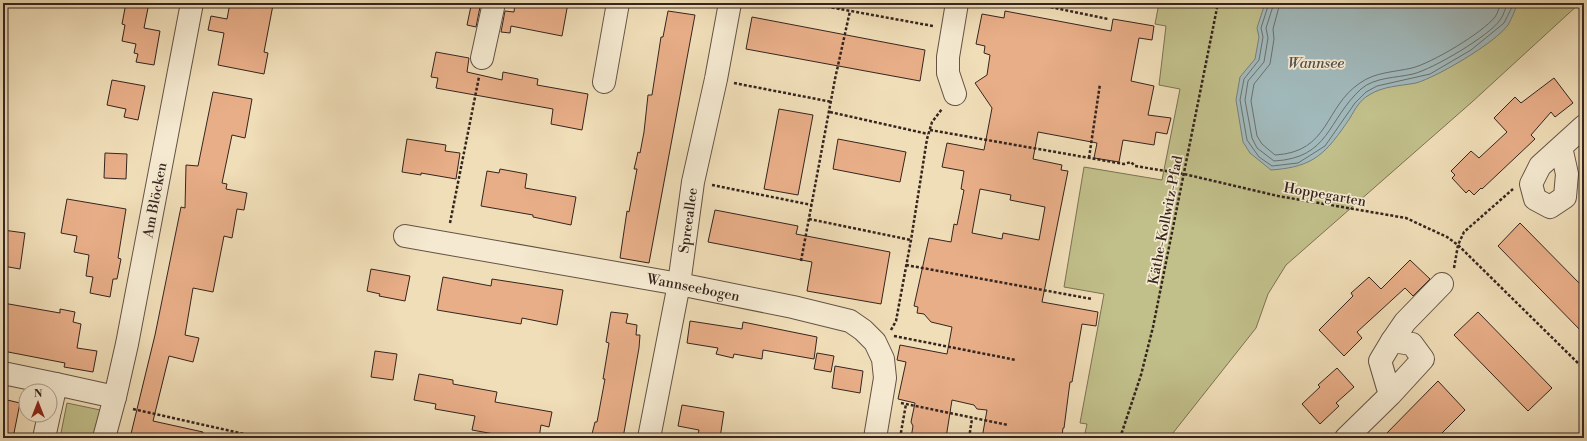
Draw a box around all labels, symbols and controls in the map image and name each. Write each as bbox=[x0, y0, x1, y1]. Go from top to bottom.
water label: Wannsee bbox=[1288, 54, 1344, 73]
street label: Käthe-Kollwitz-Pfad bbox=[1145, 154, 1187, 286]
street label: Am Blöcken bbox=[139, 160, 172, 240]
street label: Hoppegarten bbox=[1282, 179, 1368, 211]
street label: Spreeallee bbox=[675, 187, 702, 254]
street label: Wannseebogen bbox=[644, 270, 742, 306]
north arrow bbox=[18, 383, 58, 423]
text: N bbox=[34, 387, 43, 401]

